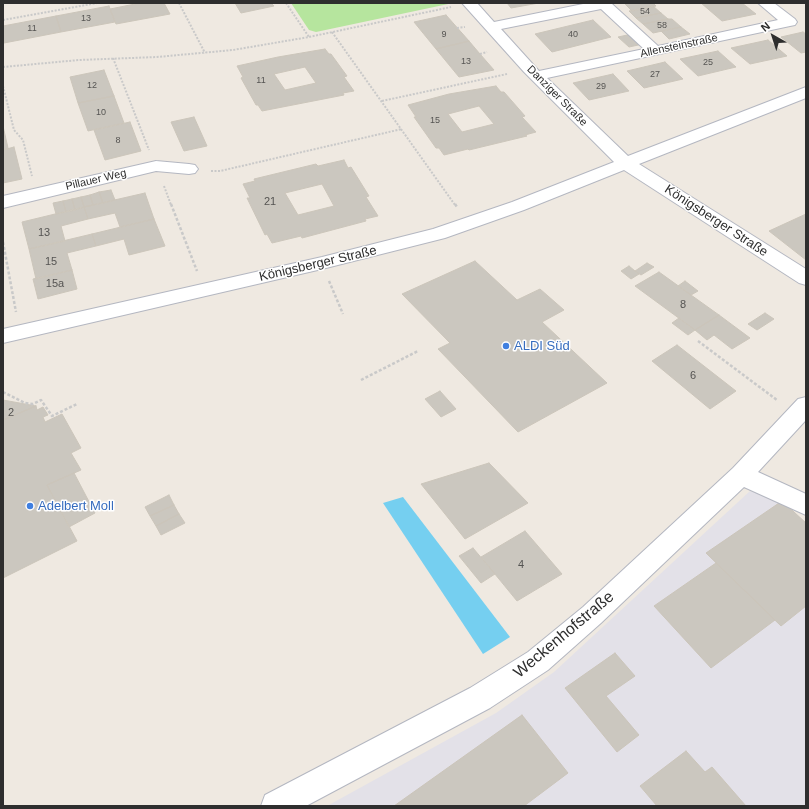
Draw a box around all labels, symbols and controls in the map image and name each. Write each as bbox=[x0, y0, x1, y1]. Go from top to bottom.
house number: 54 bbox=[640, 7, 650, 17]
house number: 13 bbox=[81, 14, 91, 24]
north arrow bbox=[753, 16, 793, 56]
text: N bbox=[759, 20, 772, 34]
house number: 58 bbox=[657, 21, 667, 31]
house number: 11 bbox=[27, 24, 37, 34]
house number: 9 bbox=[441, 30, 447, 40]
house number: 40 bbox=[568, 30, 578, 40]
street label: Allensteinstraße bbox=[639, 31, 719, 61]
house number: 13 bbox=[461, 57, 471, 67]
house number: 25 bbox=[703, 58, 713, 68]
street label: Danziger Straße bbox=[524, 63, 590, 129]
house number: 27 bbox=[650, 70, 660, 80]
house number: 11 bbox=[256, 76, 266, 86]
house number: 12 bbox=[87, 81, 97, 91]
house number: 29 bbox=[596, 82, 606, 92]
house number: 10 bbox=[96, 108, 106, 118]
house number: 15 bbox=[430, 116, 440, 126]
house number: 8 bbox=[115, 136, 121, 146]
street label: Pillauer Weg bbox=[64, 167, 128, 193]
street label: Königsberger Straße bbox=[661, 182, 771, 260]
house number: 21 bbox=[264, 195, 276, 209]
house number: 13 bbox=[38, 226, 50, 240]
street label: Königsberger Straße bbox=[258, 243, 378, 285]
house number: 15 bbox=[45, 255, 57, 269]
house number: 15a bbox=[46, 277, 64, 291]
house number: 8 bbox=[680, 298, 686, 312]
place label: ALDI Süd bbox=[514, 338, 570, 354]
marker: ALDI Süd bbox=[501, 341, 511, 351]
house number: 6 bbox=[690, 369, 696, 383]
house number: 2 bbox=[8, 406, 14, 420]
place label: Adelbert Moll bbox=[38, 498, 114, 514]
marker: Adelbert Moll bbox=[25, 501, 35, 511]
house number: 4 bbox=[518, 558, 524, 572]
street label: Weckenhofstraße bbox=[510, 587, 618, 683]

